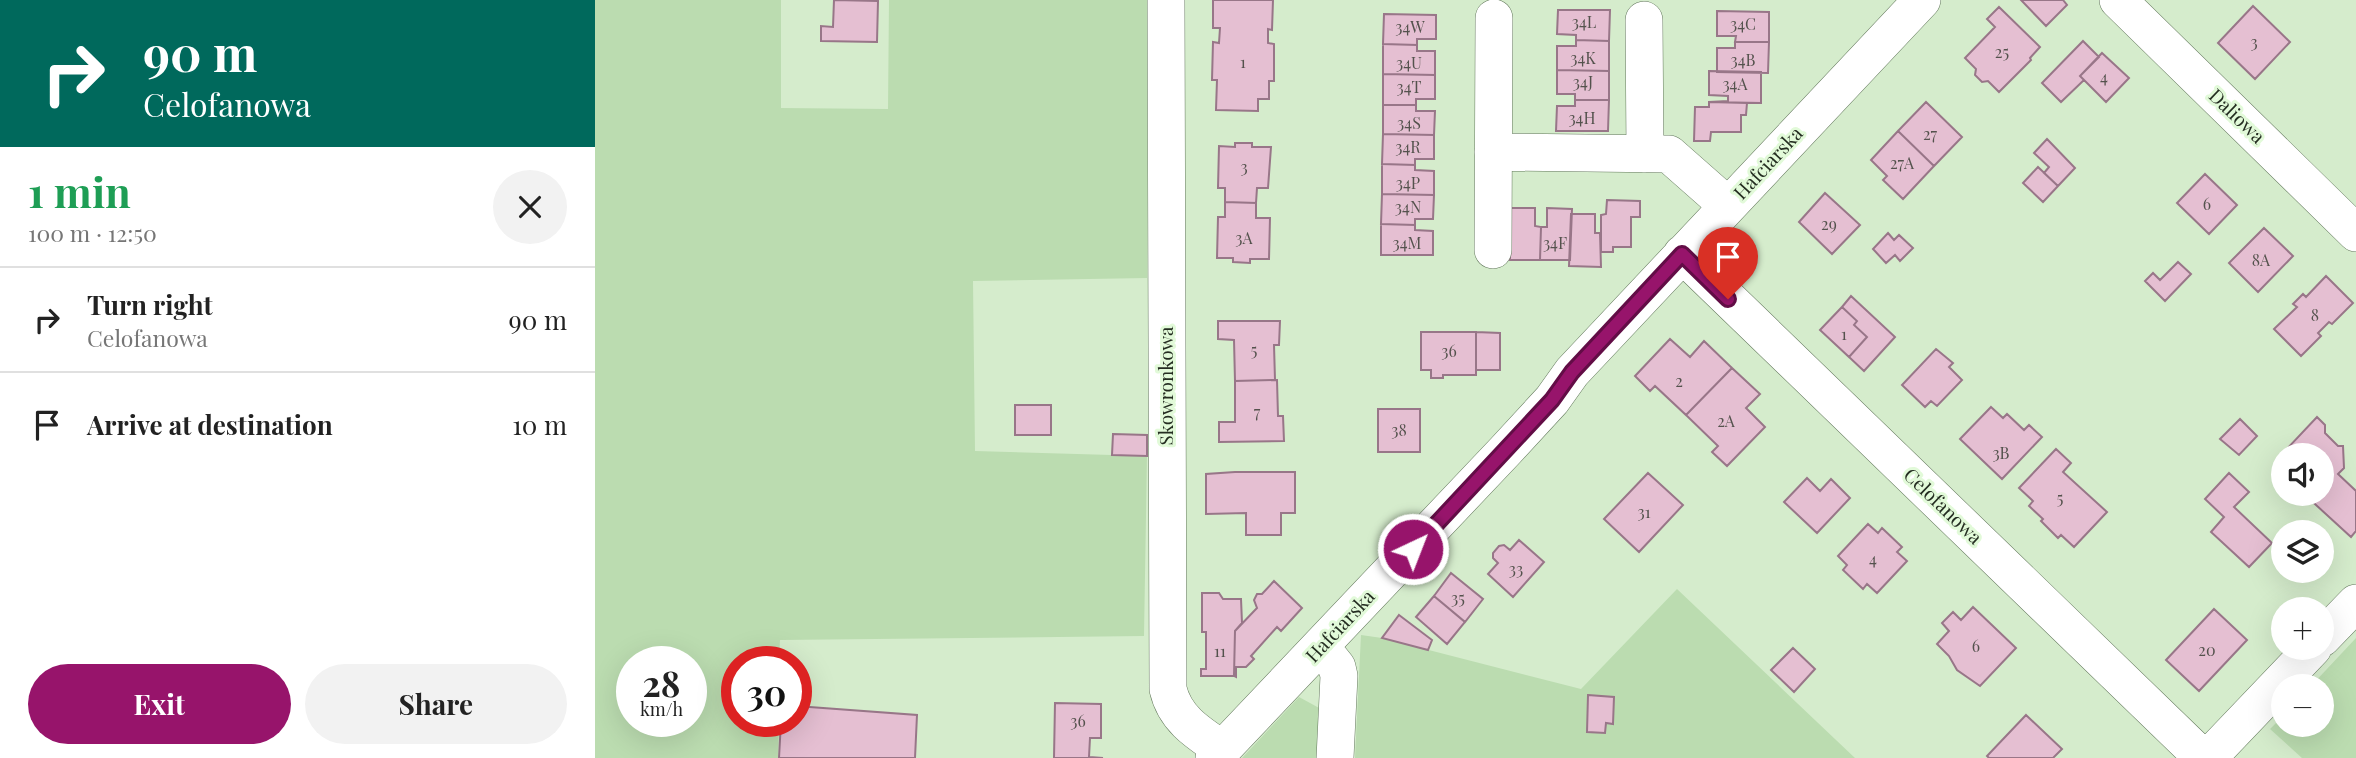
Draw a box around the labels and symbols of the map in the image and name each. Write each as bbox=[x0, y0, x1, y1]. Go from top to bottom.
house number: 34L bbox=[1572, 11, 1596, 32]
house number: 34C bbox=[1730, 13, 1756, 34]
house number: 34W bbox=[1395, 16, 1425, 37]
house number: 3 bbox=[2250, 31, 2258, 52]
house number: 25 bbox=[1995, 41, 2009, 62]
house number: 34K bbox=[1570, 47, 1596, 68]
house number: 34B bbox=[1730, 49, 1756, 70]
house number: 1 bbox=[1240, 51, 1246, 72]
house number: 34U bbox=[1396, 52, 1422, 73]
house number: 4 bbox=[2100, 66, 2108, 87]
house number: 34J bbox=[1573, 71, 1593, 92]
house number: 34A bbox=[1722, 73, 1749, 94]
house number: 34T bbox=[1396, 76, 1422, 97]
street label: Daliowa bbox=[2204, 82, 2272, 149]
house number: 34H bbox=[1568, 107, 1596, 128]
house number: 34S bbox=[1397, 112, 1421, 133]
street label: Hafciarska bbox=[1727, 120, 1808, 204]
house number: 27 bbox=[1923, 123, 1938, 144]
house number: 34R bbox=[1395, 136, 1421, 157]
house number: 27A bbox=[1890, 152, 1915, 173]
house number: 3 bbox=[1240, 156, 1248, 177]
house number: 34P bbox=[1396, 172, 1420, 193]
house number: 6 bbox=[2203, 193, 2211, 214]
house number: 34N bbox=[1395, 196, 1421, 217]
house number: 29 bbox=[1821, 213, 1837, 234]
house number: 3A bbox=[1235, 227, 1254, 248]
pin bbox=[1698, 227, 1758, 299]
house number: 34M bbox=[1392, 232, 1422, 253]
house number: 34F bbox=[1543, 232, 1567, 253]
house number: 8A bbox=[2252, 249, 2271, 270]
house number: 8 bbox=[2311, 304, 2319, 325]
house number: 1 bbox=[1841, 323, 1847, 344]
street label: Skowronkowa bbox=[1152, 326, 1178, 446]
house number: 5 bbox=[1251, 339, 1257, 360]
house number: 36 bbox=[1441, 340, 1457, 361]
house number: 2 bbox=[1675, 370, 1683, 391]
house number: 7 bbox=[1254, 401, 1261, 422]
house number: 2A bbox=[1717, 410, 1736, 431]
house number: 38 bbox=[1391, 419, 1407, 440]
house number: 3B bbox=[1992, 442, 2010, 463]
street label: Celofanowa bbox=[1899, 461, 1989, 550]
house number: 5 bbox=[2057, 487, 2063, 508]
house number: 31 bbox=[1637, 501, 1651, 522]
position arrow bbox=[1376, 512, 1450, 586]
house number: 4 bbox=[1869, 548, 1877, 569]
house number: 33 bbox=[1509, 558, 1523, 579]
street label: Hafciarska bbox=[1299, 583, 1380, 667]
house number: 35 bbox=[1451, 587, 1465, 608]
house number: 6 bbox=[1972, 635, 1980, 656]
house number: 20 bbox=[2198, 639, 2216, 660]
house number: 11 bbox=[1214, 640, 1226, 661]
speed limit sign: 30 bbox=[721, 646, 812, 737]
house number: 36 bbox=[1070, 710, 1086, 731]

